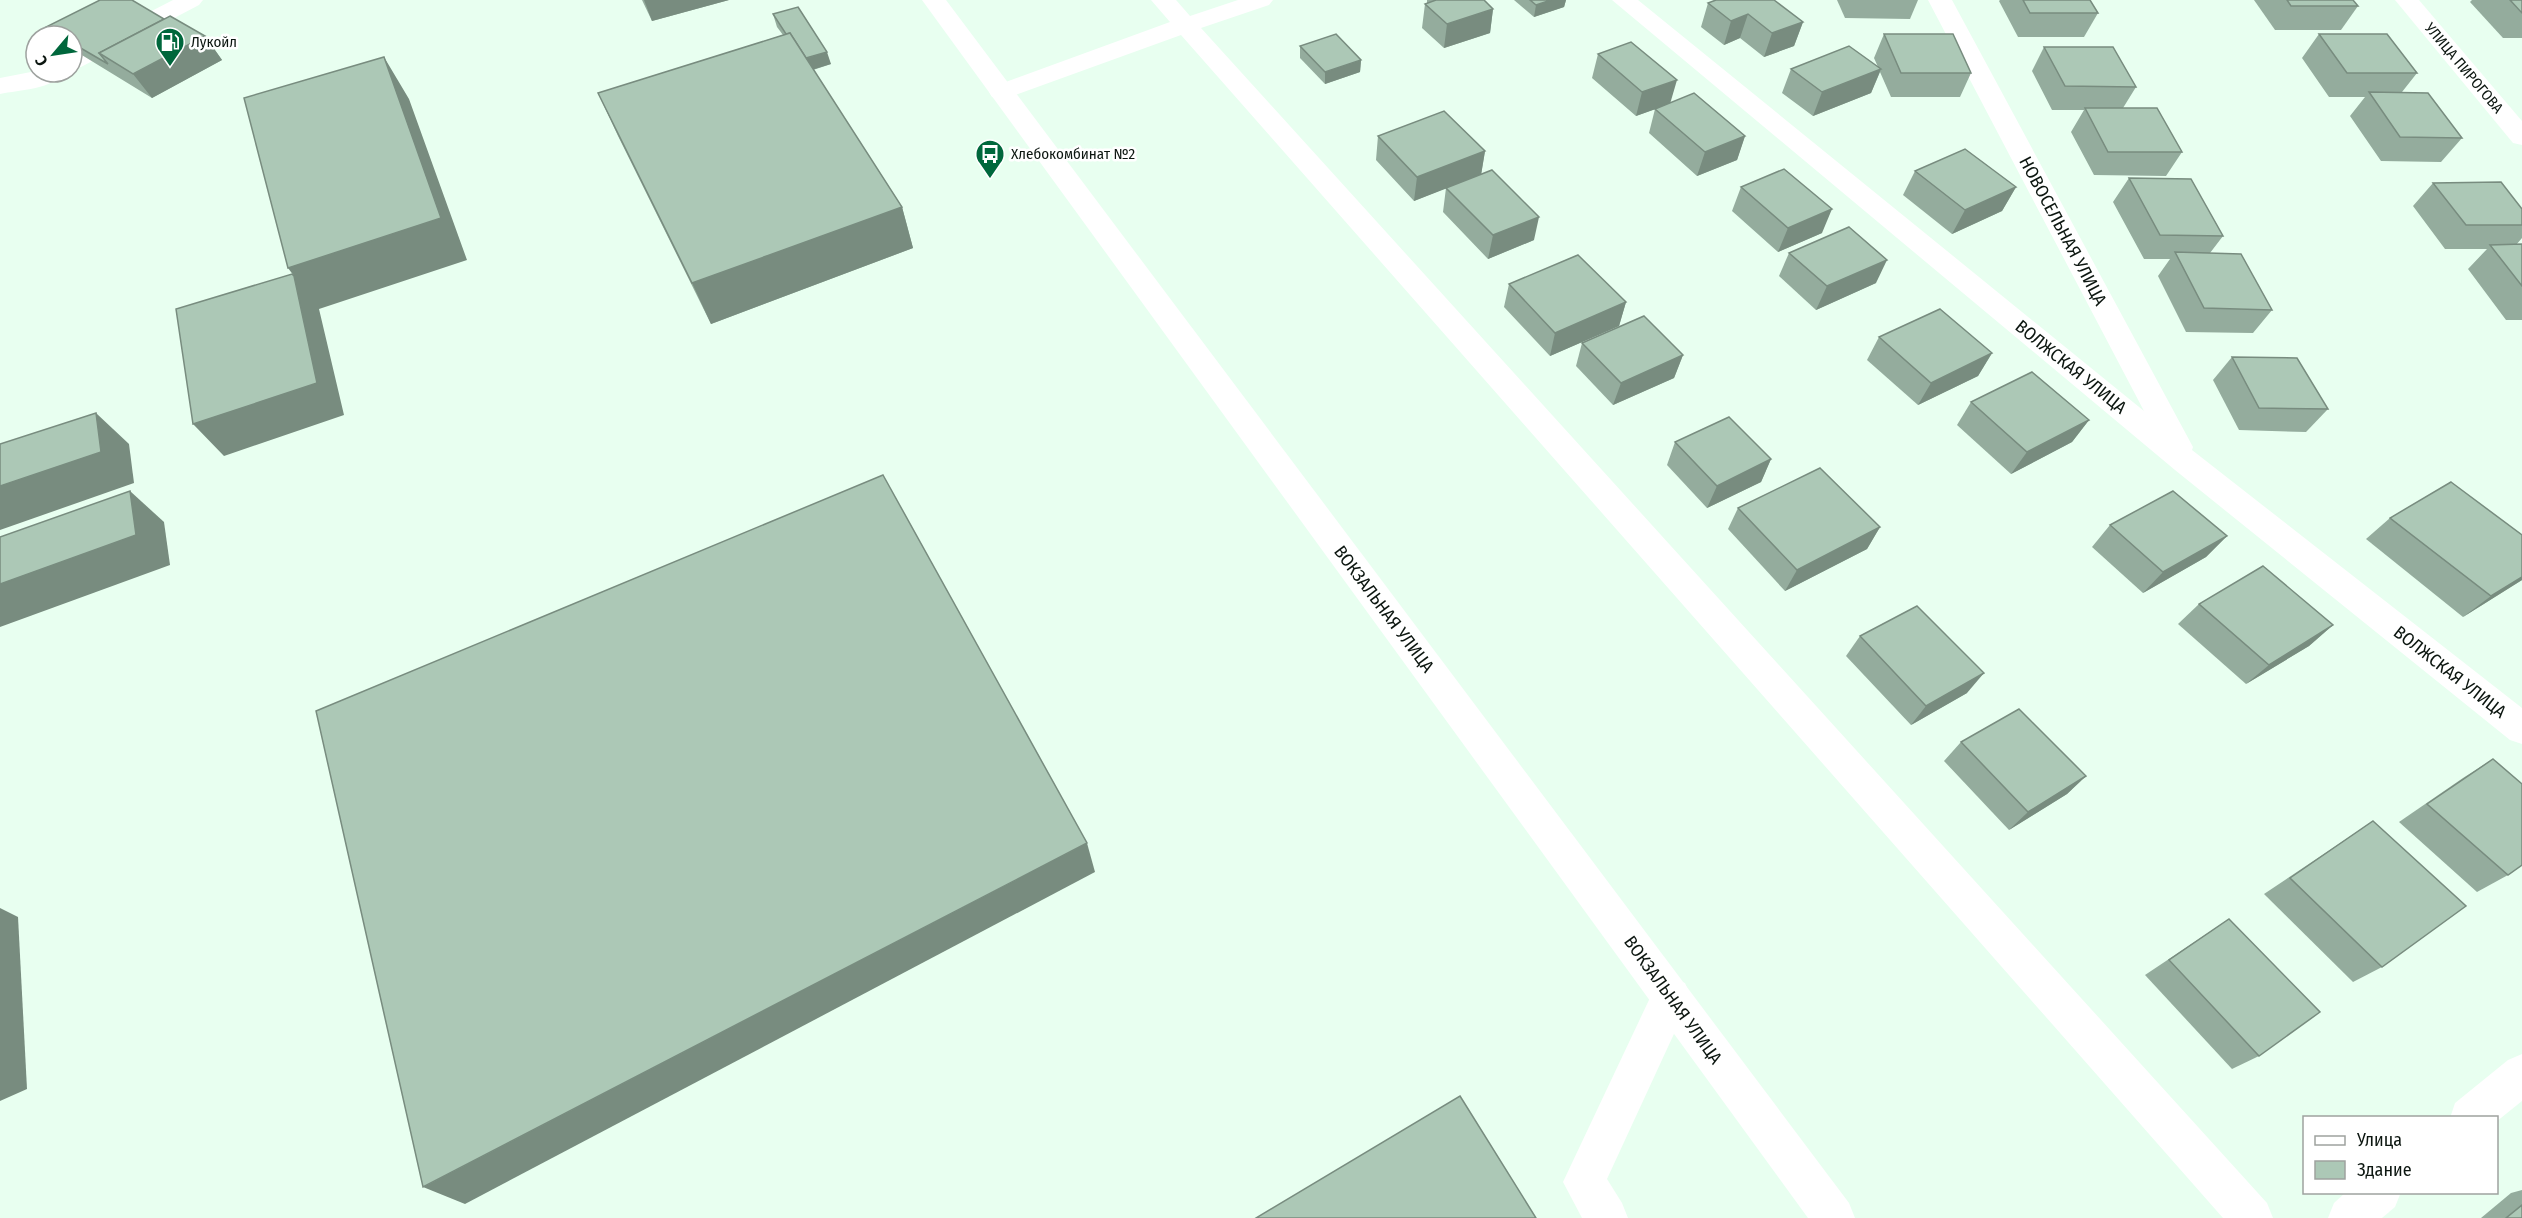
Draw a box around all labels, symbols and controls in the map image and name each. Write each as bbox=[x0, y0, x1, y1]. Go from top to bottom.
street label: УЛИЦА ПИРОГОВА bbox=[2420, 18, 2507, 117]
north arrow bbox=[24, 24, 84, 84]
fuel station icon: Лукойл bbox=[154, 26, 186, 68]
place label: Лукойл bbox=[191, 33, 237, 51]
text: С bbox=[31, 52, 52, 69]
bus stop icon: Хлебокомбинат №2 bbox=[974, 138, 1006, 180]
place label: Хлебокомбинат №2 bbox=[1011, 145, 1136, 163]
street label: НОВОСЕЛЬНАЯ УЛИЦА bbox=[2014, 153, 2112, 310]
street label: ВОЛЖСКАЯ УЛИЦА bbox=[2011, 315, 2132, 419]
street label: ВОКЗАЛЬНАЯ УЛИЦА bbox=[1329, 541, 1439, 677]
street label: ВОЛЖСКАЯ УЛИЦА bbox=[2389, 621, 2511, 723]
street label: ВОКЗАЛЬНАЯ УЛИЦА bbox=[1619, 932, 1727, 1069]
legend bbox=[2303, 1116, 2498, 1194]
text: Улица bbox=[2356, 1129, 2402, 1151]
text: Здание bbox=[2357, 1159, 2412, 1181]

